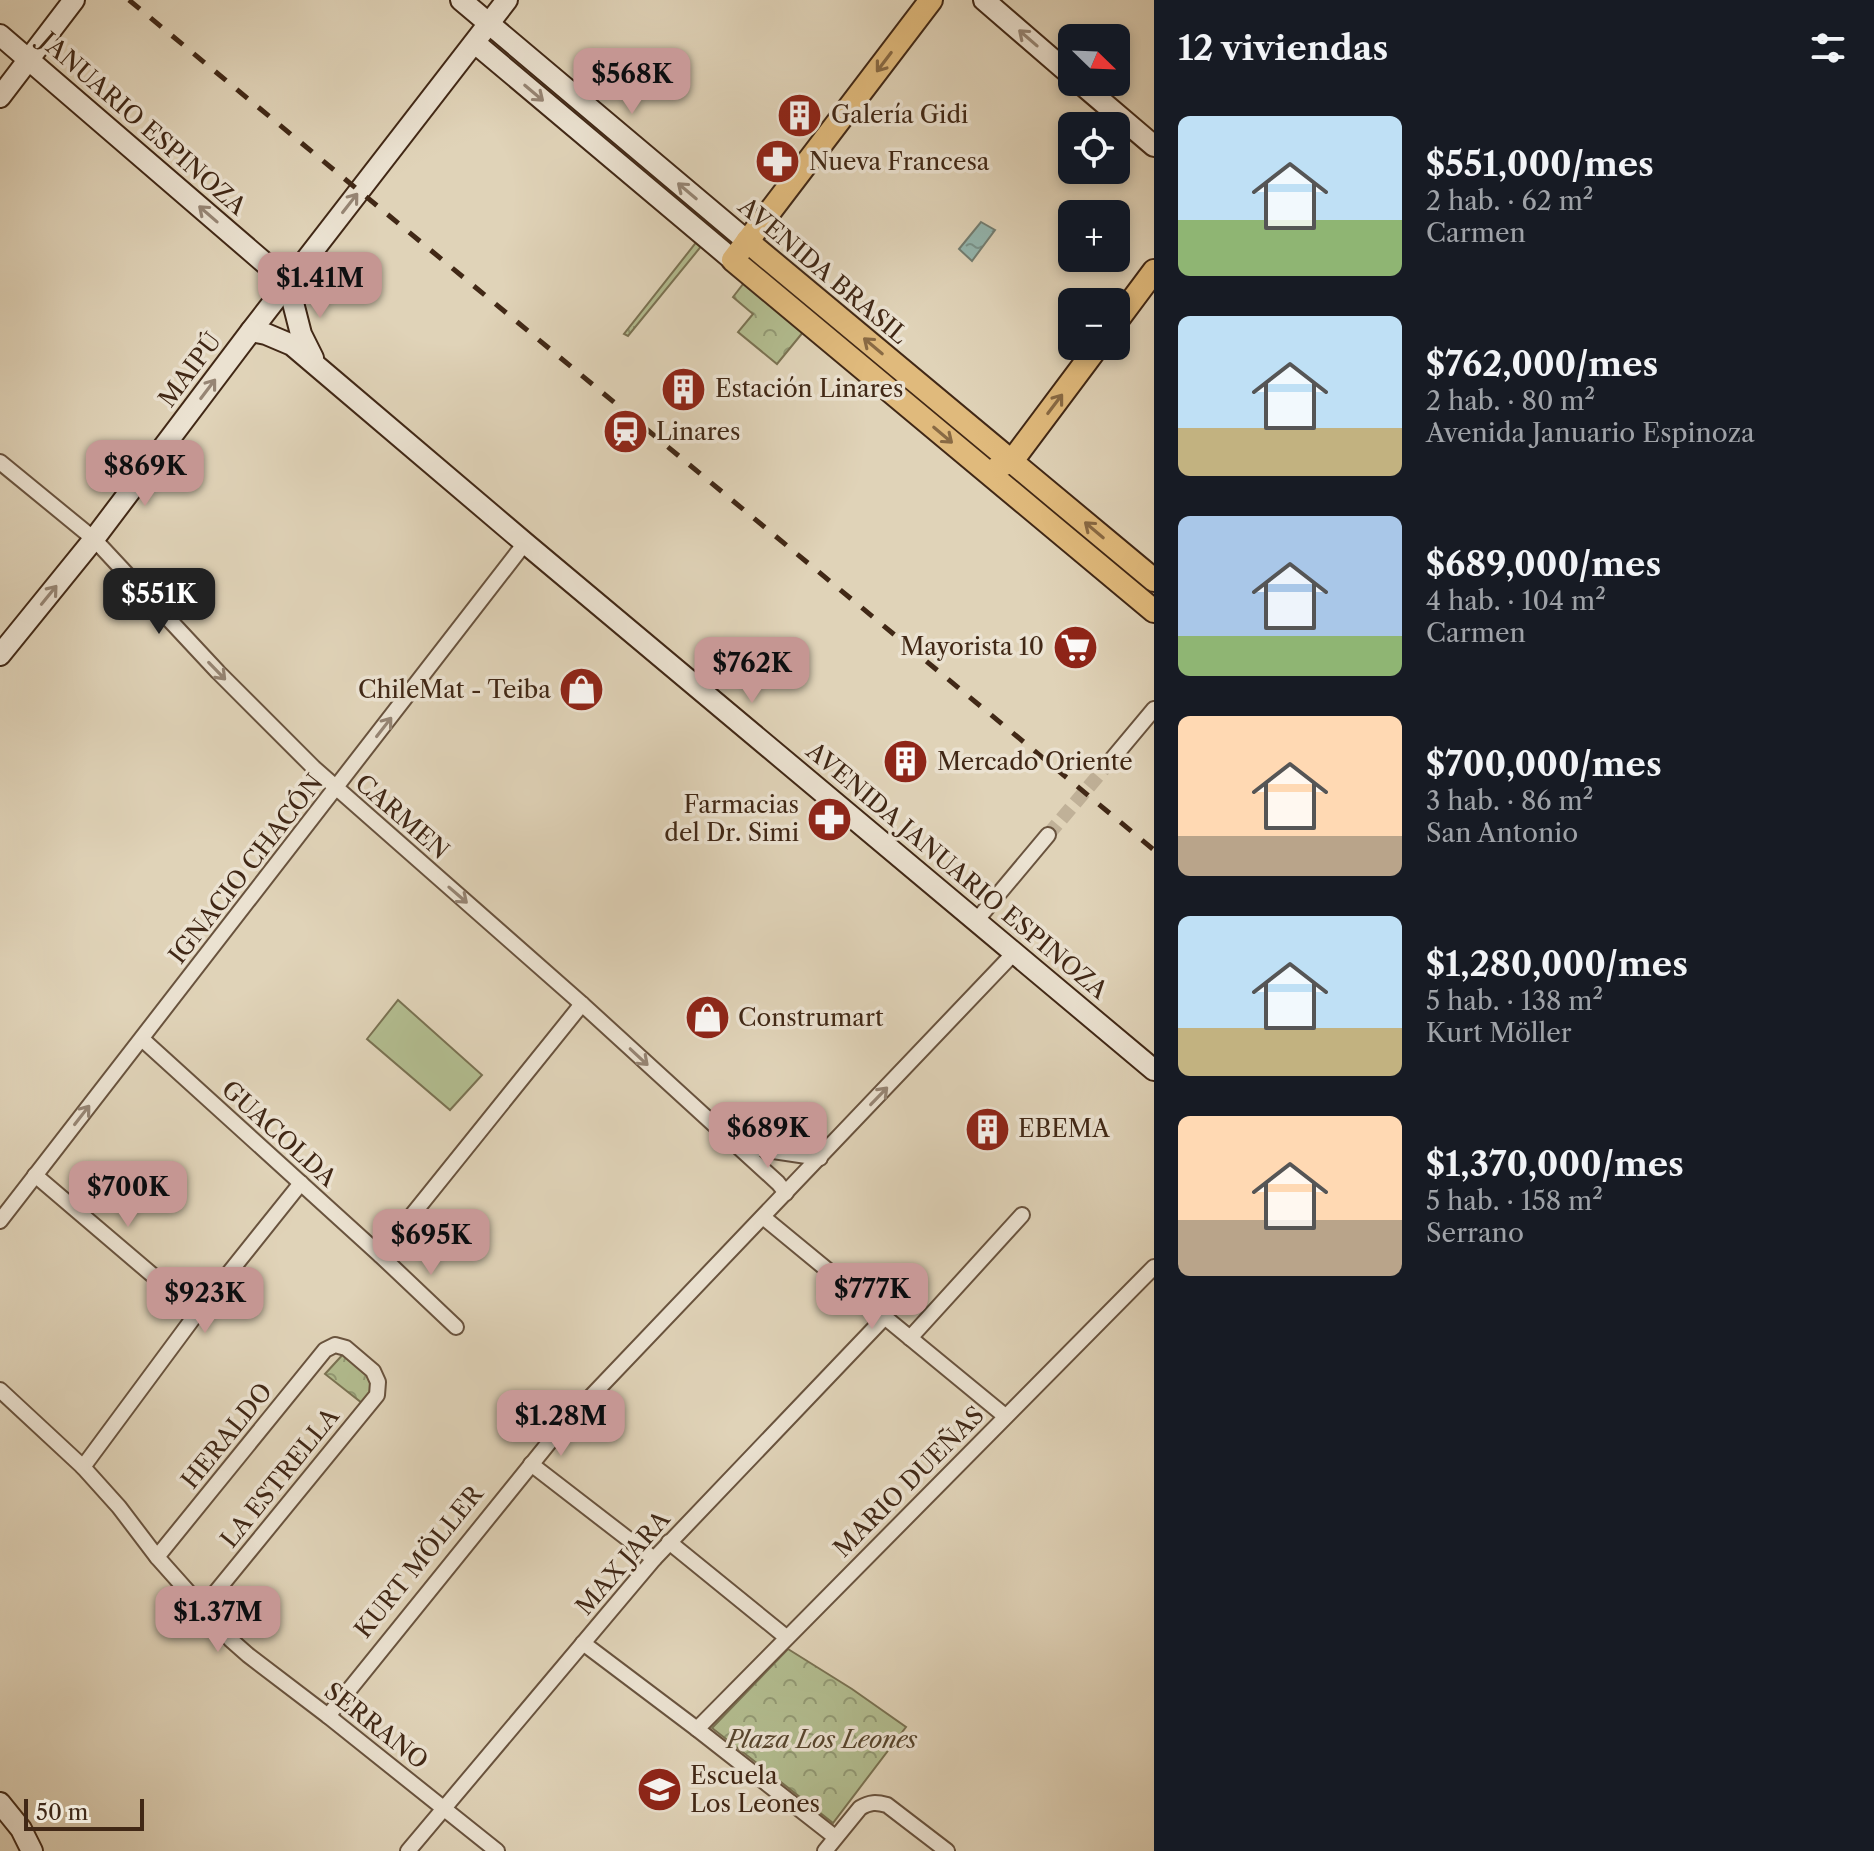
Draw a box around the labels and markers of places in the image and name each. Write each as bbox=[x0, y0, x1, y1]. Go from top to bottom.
pin: $568K bbox=[576, 48, 688, 116]
building icon: Galería Gidi bbox=[776, 91, 824, 139]
place label: Galería Gidi bbox=[831, 100, 968, 129]
pharmacy icon: Nueva Francesa bbox=[754, 138, 802, 186]
place label: Nueva Francesa bbox=[809, 147, 990, 176]
pin: $1.41M bbox=[255, 252, 385, 320]
building icon: Estación Linares bbox=[660, 365, 708, 413]
place label: Estación Linares bbox=[715, 374, 903, 403]
station icon: Linares bbox=[601, 408, 649, 456]
place label: Linares bbox=[656, 417, 740, 446]
pin: $869K bbox=[89, 440, 201, 508]
pin: $551K bbox=[103, 568, 215, 636]
supermarket icon: Mayorista 10 bbox=[1051, 623, 1099, 671]
place label: Mayorista 10 bbox=[900, 632, 1044, 661]
pin: $762K bbox=[696, 637, 808, 705]
shop icon: ChileMat - Teiba bbox=[558, 666, 606, 714]
place label: ChileMat - Teiba bbox=[358, 675, 551, 704]
building icon: Mercado Oriente bbox=[882, 738, 930, 786]
place label: Mercado Oriente bbox=[937, 747, 1133, 776]
place label: Farmacias del Dr. Simi bbox=[664, 790, 799, 847]
pharmacy icon: Farmacias del Dr. Simi bbox=[806, 795, 854, 843]
shop icon: Construmart bbox=[683, 994, 731, 1042]
place label: Construmart bbox=[738, 1003, 884, 1032]
pin: $689K bbox=[712, 1102, 824, 1170]
building icon: EBEMA bbox=[963, 1105, 1011, 1153]
place label: EBEMA bbox=[1018, 1114, 1111, 1143]
pin: $700K bbox=[72, 1161, 184, 1229]
pin: $695K bbox=[375, 1209, 487, 1277]
pin: $777K bbox=[816, 1263, 928, 1331]
pin: $923K bbox=[149, 1267, 261, 1335]
pin: $1.28M bbox=[496, 1390, 626, 1458]
pin: $1.37M bbox=[153, 1586, 283, 1654]
place label: Escuela Los Leones bbox=[690, 1761, 820, 1818]
school or university icon: Escuela Los Leones bbox=[635, 1766, 683, 1814]

